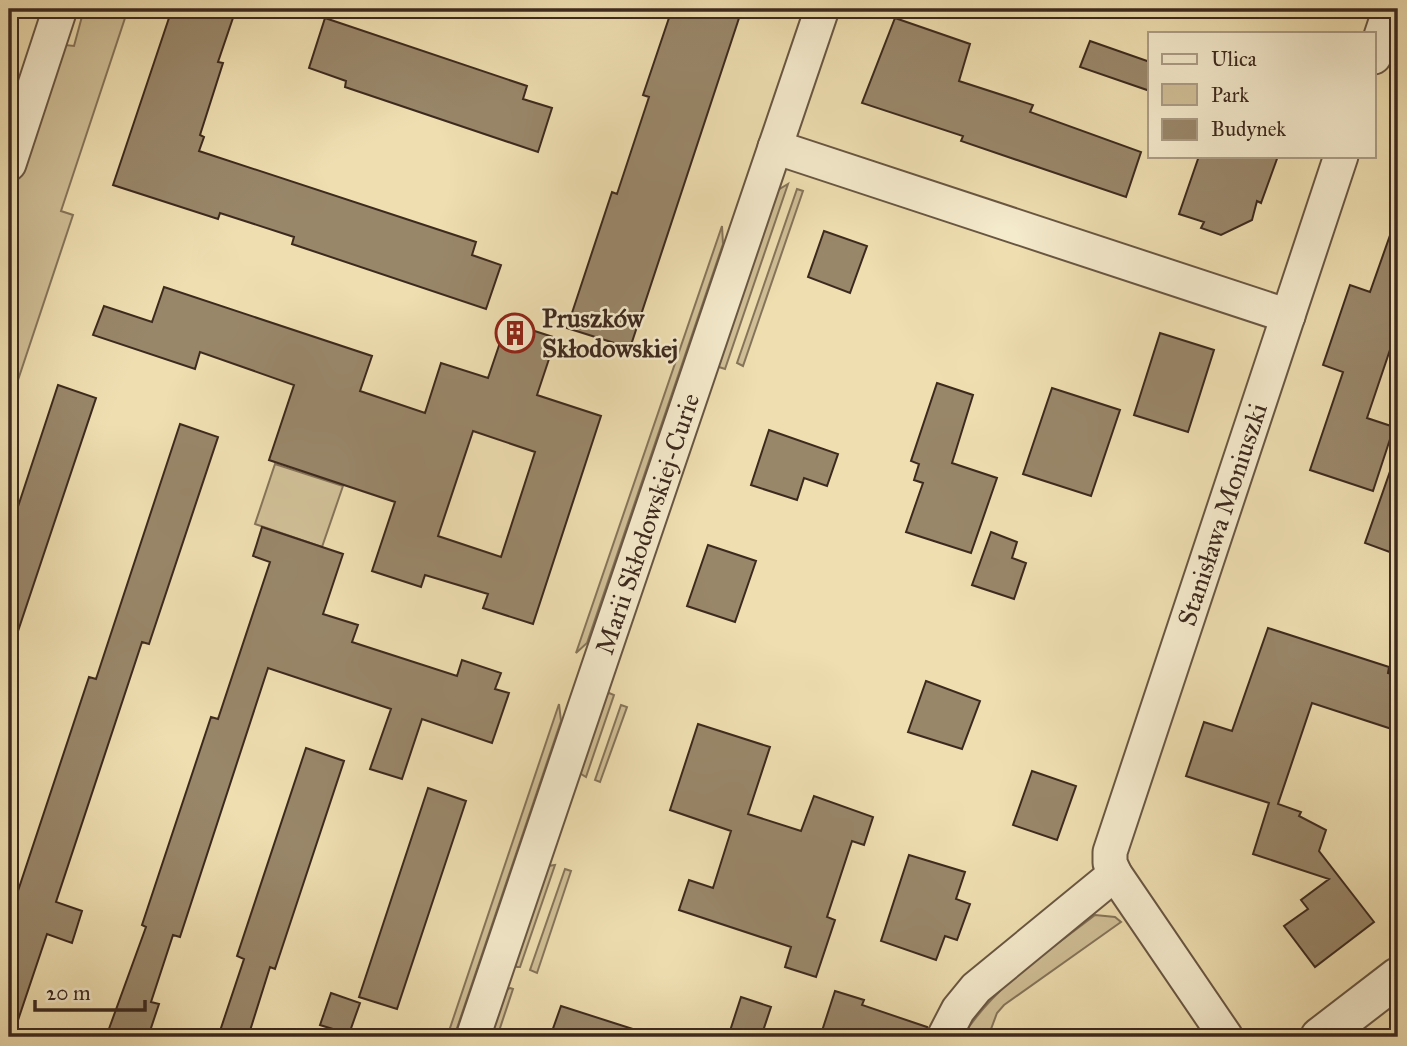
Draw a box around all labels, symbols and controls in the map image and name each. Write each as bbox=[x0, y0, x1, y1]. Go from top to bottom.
legend bbox=[1148, 32, 1376, 158]
text: Ulica bbox=[1211, 46, 1257, 72]
text: Park bbox=[1211, 82, 1249, 108]
text: Budynek bbox=[1211, 116, 1286, 142]
place label: Pruszków Skłodowskiej bbox=[542, 302, 678, 364]
building icon: Pruszków Skłodowskiej bbox=[494, 312, 536, 354]
street label: Marii Skłodowskiej-Curie bbox=[588, 389, 706, 658]
street label: Stanisława Moniuszki bbox=[1170, 399, 1274, 630]
scale bar bbox=[35, 969, 145, 1013]
text: 20 m bbox=[46, 980, 91, 1006]

